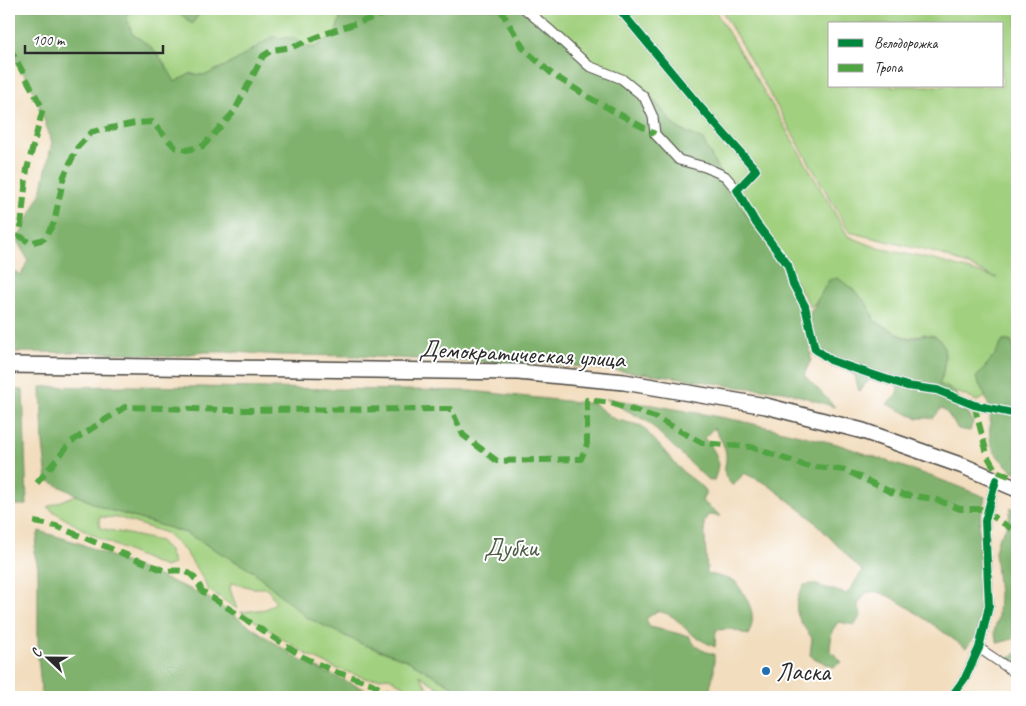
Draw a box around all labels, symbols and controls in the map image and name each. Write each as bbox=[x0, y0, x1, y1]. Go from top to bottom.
scale bar bbox=[25, 22, 162, 54]
legend bbox=[828, 22, 1004, 88]
text: 100 m bbox=[32, 31, 66, 50]
text: Велодорожка bbox=[874, 34, 938, 53]
text: Тропа bbox=[874, 58, 903, 77]
street label: Демократическая улица bbox=[418, 333, 628, 375]
park label: Дубки bbox=[484, 532, 540, 564]
north arrow bbox=[22, 634, 72, 684]
text: С bbox=[27, 645, 46, 660]
place label: Ласка bbox=[776, 656, 832, 688]
marker: Ласка bbox=[760, 665, 772, 677]

